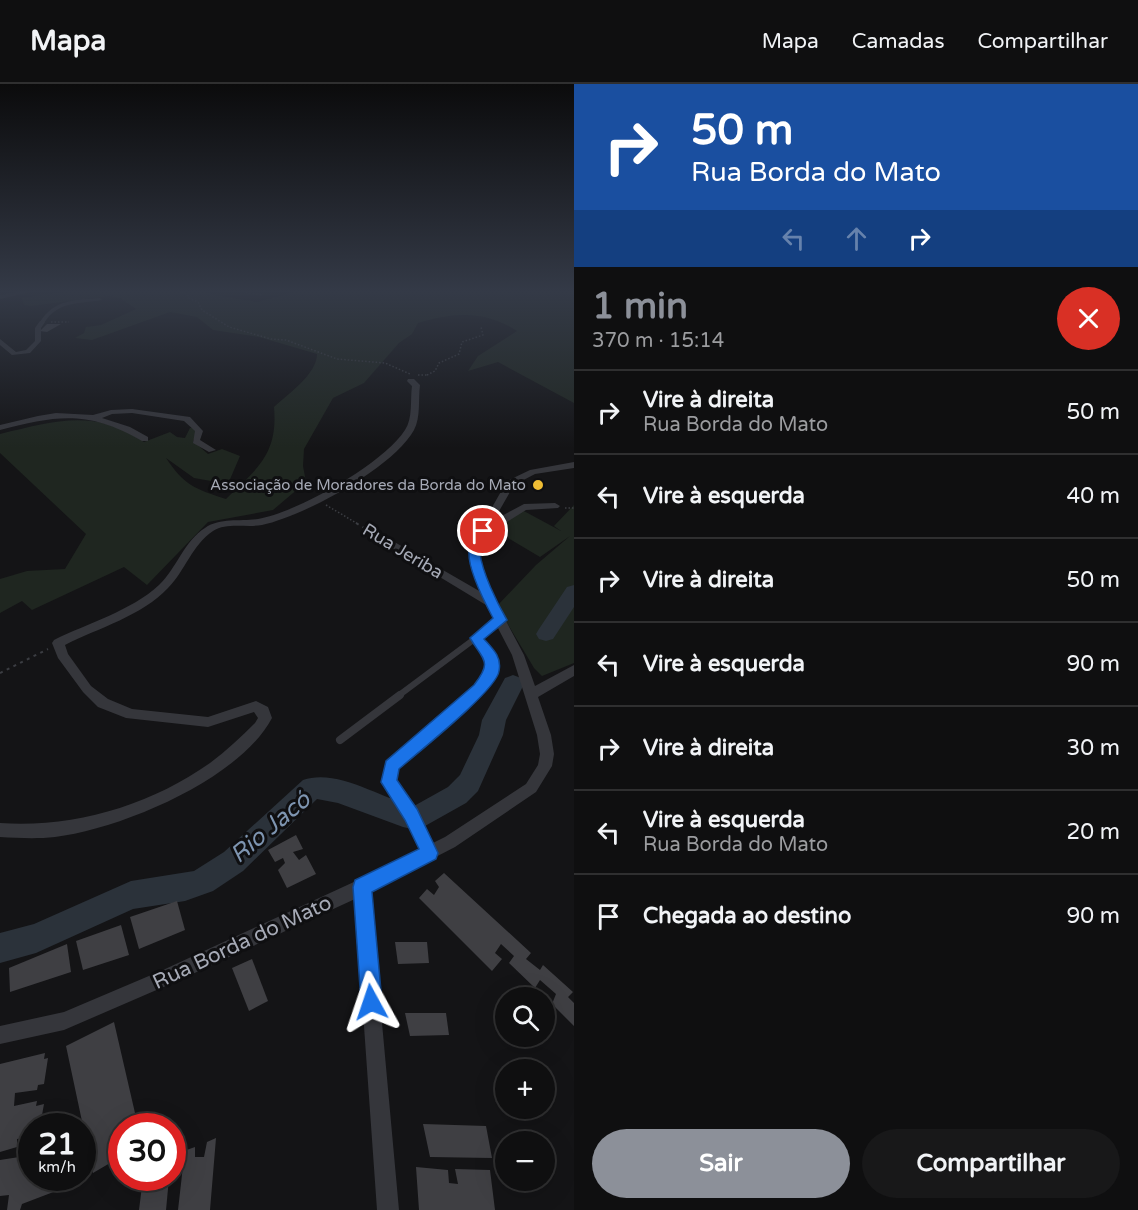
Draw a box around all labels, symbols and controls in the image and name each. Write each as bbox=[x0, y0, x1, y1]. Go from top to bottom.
text: Mapa bbox=[30, 24, 106, 58]
text: Mapa bbox=[762, 29, 819, 54]
text: Camadas bbox=[852, 29, 944, 54]
text: Compartilhar bbox=[977, 29, 1108, 54]
text: 50 m bbox=[691, 105, 793, 156]
icon: right bbox=[592, 108, 670, 186]
text: Rua Borda do Mato bbox=[691, 156, 941, 189]
icon: left bbox=[777, 222, 810, 255]
icon: ahead bbox=[840, 222, 873, 255]
icon: right bbox=[903, 222, 936, 255]
text: 1 min bbox=[592, 285, 688, 328]
button: close bbox=[1057, 287, 1120, 350]
text: 370 m · 15:14 bbox=[592, 329, 724, 353]
text: Vire à direita bbox=[643, 387, 774, 413]
icon: right bbox=[592, 396, 625, 429]
text: 50 m bbox=[1066, 399, 1120, 425]
text: Rua Borda do Mato bbox=[643, 413, 828, 437]
place label: Associação de Moradores da Borda do Mato bbox=[210, 476, 526, 494]
marker: Associação de Moradores da Borda do Mato bbox=[531, 478, 545, 492]
icon: left bbox=[592, 480, 625, 513]
text: Vire à esquerda bbox=[643, 483, 805, 509]
text: 40 m bbox=[1066, 483, 1120, 509]
pin bbox=[457, 505, 508, 556]
icon: arrive bbox=[466, 514, 499, 547]
street label: Rua Jeriba bbox=[359, 518, 447, 584]
icon: right bbox=[592, 564, 625, 597]
text: Vire à direita bbox=[643, 567, 774, 593]
text: 50 m bbox=[1066, 567, 1120, 593]
icon: left bbox=[592, 648, 625, 681]
text: Vire à esquerda bbox=[643, 651, 805, 677]
text: 90 m bbox=[1066, 651, 1120, 677]
icon: right bbox=[592, 732, 625, 765]
text: Vire à direita bbox=[643, 735, 774, 761]
text: 30 m bbox=[1066, 735, 1120, 761]
water label: Rio Jacó bbox=[224, 785, 317, 869]
text: Vire à esquerda bbox=[643, 807, 805, 833]
icon: left bbox=[592, 816, 625, 849]
text: 20 m bbox=[1066, 819, 1120, 845]
text: Rua Borda do Mato bbox=[643, 833, 828, 857]
street label: Rua Borda do Mato bbox=[149, 890, 336, 995]
icon: arrive bbox=[592, 900, 625, 933]
text: Chegada ao destino bbox=[643, 903, 851, 929]
text: 90 m bbox=[1066, 903, 1120, 929]
position arrow bbox=[339, 970, 403, 1034]
map controls bbox=[495, 987, 555, 1191]
button: search bbox=[495, 987, 555, 1047]
button: + bbox=[495, 1059, 555, 1119]
speed limit sign: 30 bbox=[108, 1113, 186, 1191]
text: 21 bbox=[38, 1126, 76, 1163]
button: Sair bbox=[592, 1129, 850, 1198]
button: Compartilhar bbox=[862, 1129, 1120, 1198]
button: − bbox=[495, 1131, 555, 1191]
text: km/h bbox=[38, 1158, 76, 1176]

